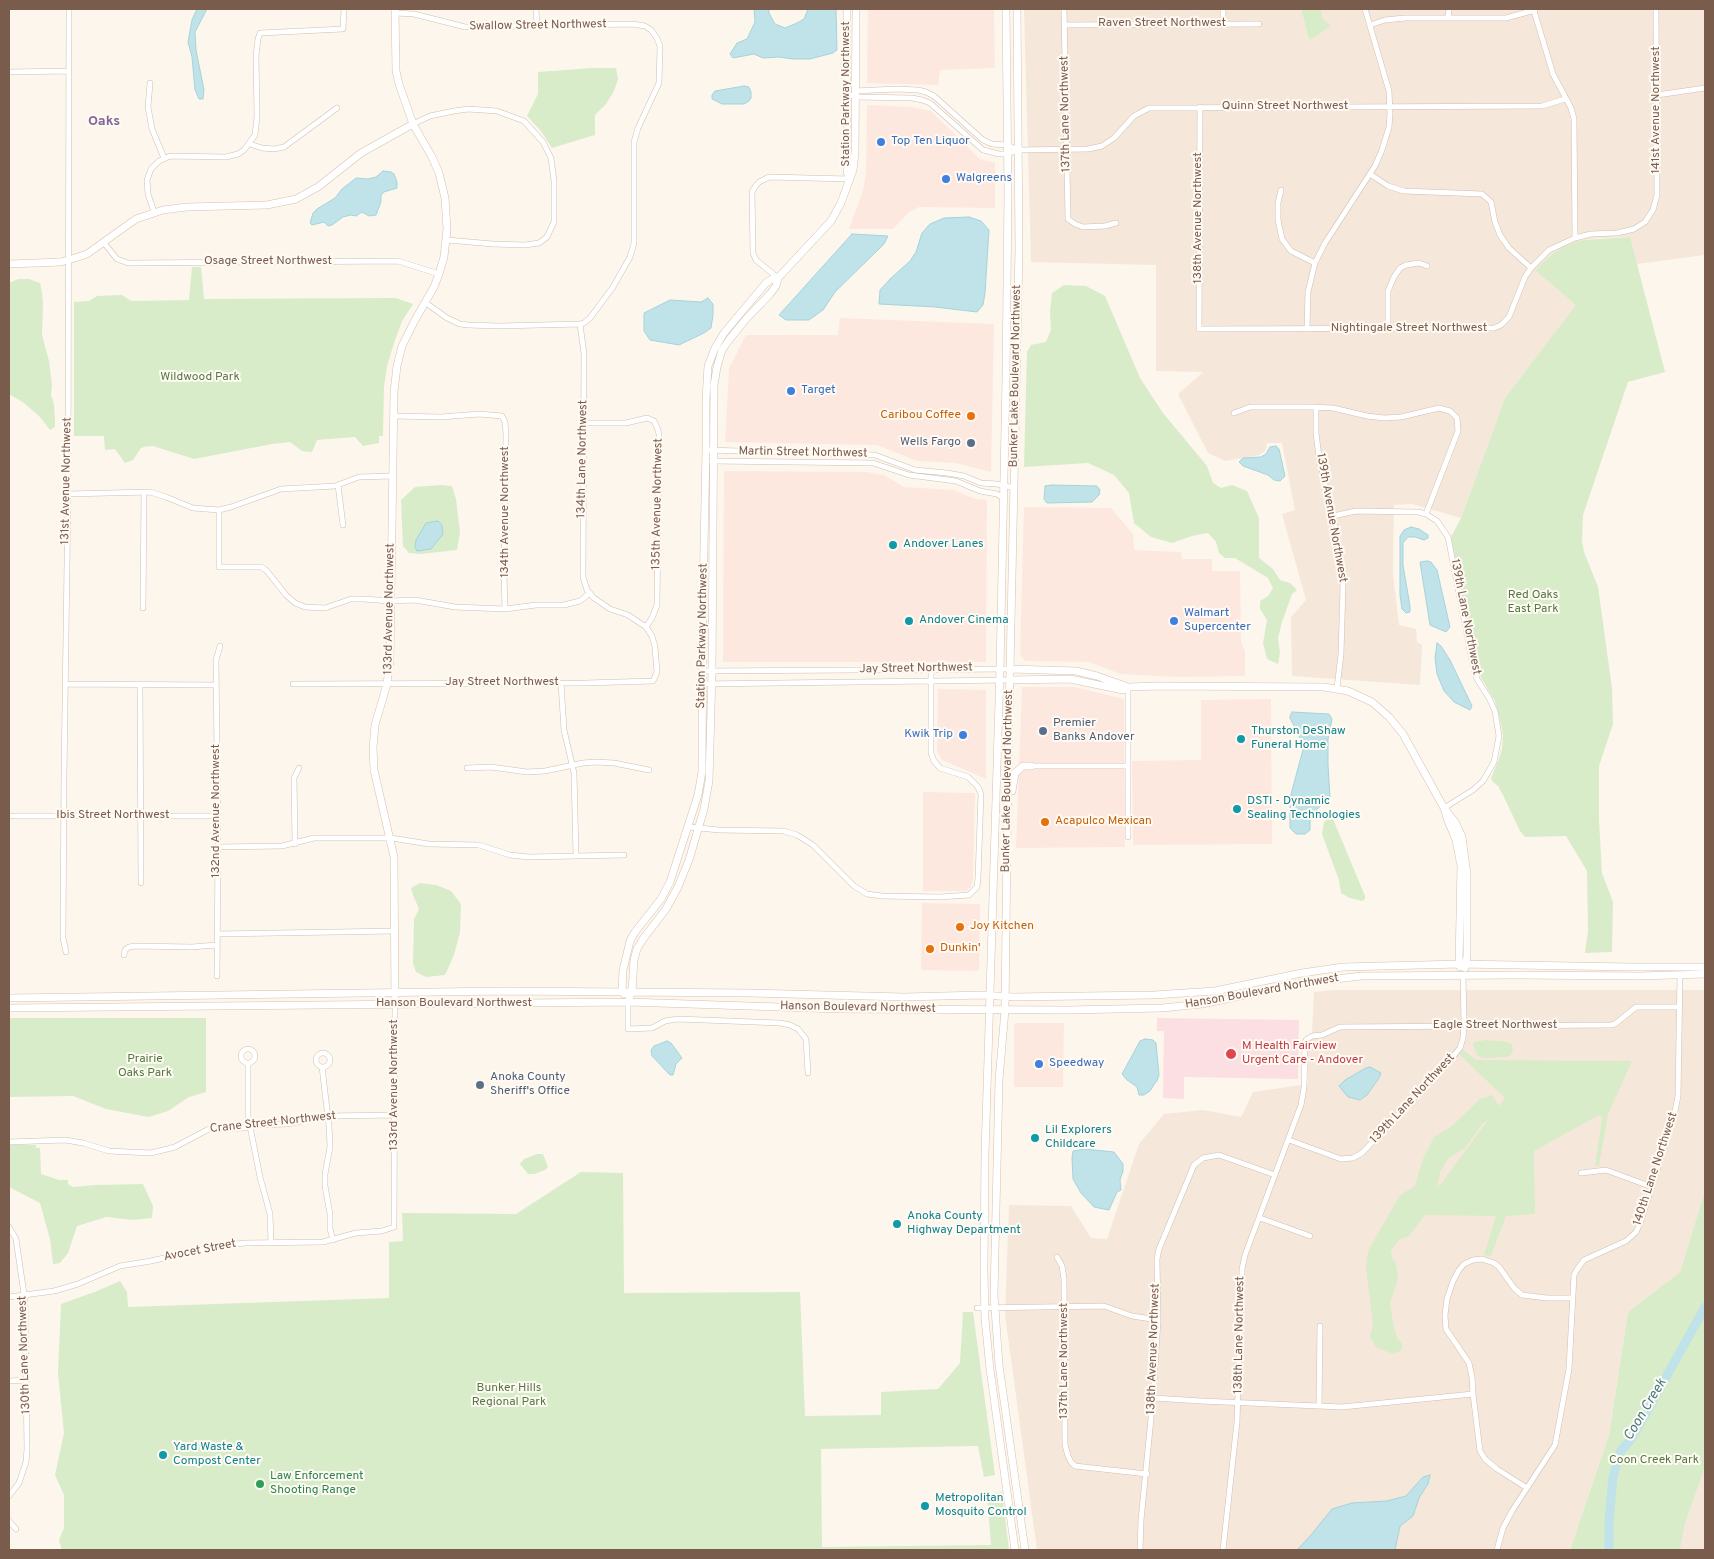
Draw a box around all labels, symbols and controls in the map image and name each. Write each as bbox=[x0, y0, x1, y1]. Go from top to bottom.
street label: Raven Street Northwest bbox=[1098, 17, 1226, 31]
street label: Swallow Street Northwest bbox=[469, 18, 607, 34]
street label: Station Parkway Northwest bbox=[840, 21, 854, 167]
street label: 141st Avenue Northwest bbox=[1650, 46, 1664, 174]
street label: 137th Lane Northwest bbox=[1058, 56, 1074, 172]
street label: Quinn Street Northwest bbox=[1222, 100, 1348, 114]
district label: Oaks bbox=[88, 114, 120, 130]
place label: Top Ten Liquor bbox=[891, 135, 970, 149]
marker: Top Ten Liquor bbox=[875, 136, 887, 148]
street label: 138th Avenue Northwest bbox=[1192, 152, 1206, 284]
place label: Walgreens bbox=[956, 172, 1012, 186]
marker: Walgreens bbox=[940, 173, 952, 185]
street label: Osage Street Northwest bbox=[204, 255, 332, 269]
street label: Bunker Lake Boulevard Northwest bbox=[1007, 285, 1025, 467]
street label: Nightingale Street Northwest bbox=[1331, 322, 1487, 336]
park label: Wildwood Park bbox=[160, 371, 240, 385]
place label: Target bbox=[801, 384, 836, 398]
marker: Target bbox=[785, 385, 797, 397]
street label: 134th Lane Northwest bbox=[575, 400, 591, 518]
place label: Caribou Coffee bbox=[880, 409, 961, 423]
marker: Caribou Coffee bbox=[965, 410, 977, 422]
street label: 131st Avenue Northwest bbox=[59, 417, 75, 545]
place label: Wells Fargo bbox=[900, 436, 961, 450]
marker: Wells Fargo bbox=[965, 437, 977, 449]
street label: 135th Avenue Northwest bbox=[650, 438, 666, 570]
street label: Martin Street Northwest bbox=[738, 445, 868, 461]
street label: 134th Avenue Northwest bbox=[499, 446, 513, 578]
street label: 139th Avenue Northwest bbox=[1313, 452, 1349, 584]
place label: Andover Lanes bbox=[903, 538, 984, 552]
marker: Andover Lanes bbox=[887, 539, 899, 551]
street label: 133rd Avenue Northwest bbox=[382, 543, 398, 675]
street label: 139th Lane Northwest bbox=[1447, 558, 1483, 676]
street label: Station Parkway Northwest bbox=[695, 563, 711, 709]
park label: Red Oaks East Park bbox=[1507, 589, 1559, 617]
place label: Walmart Supercenter bbox=[1184, 607, 1251, 635]
place label: Andover Cinema bbox=[919, 614, 1008, 628]
marker: Andover Cinema bbox=[903, 615, 915, 627]
marker: Walmart Supercenter bbox=[1168, 615, 1180, 627]
street label: Jay Street Northwest bbox=[859, 661, 973, 677]
street label: Jay Street Northwest bbox=[445, 676, 559, 690]
street label: Bunker Lake Boulevard Northwest bbox=[999, 690, 1017, 872]
place label: Premier Banks Andover bbox=[1053, 717, 1135, 745]
marker: Premier Banks Andover bbox=[1037, 725, 1049, 737]
place label: Thurston DeShaw Funeral Home bbox=[1251, 725, 1346, 753]
place label: Kwik Trip bbox=[904, 728, 953, 742]
marker: Kwik Trip bbox=[957, 729, 969, 741]
marker: Thurston DeShaw Funeral Home bbox=[1235, 733, 1247, 745]
street label: 132nd Avenue Northwest bbox=[210, 744, 224, 878]
place label: DSTI - Dynamic Sealing Technologies bbox=[1247, 795, 1360, 823]
marker: DSTI - Dynamic Sealing Technologies bbox=[1231, 803, 1243, 815]
street label: Ibis Street Northwest bbox=[56, 809, 170, 823]
place label: Acapulco Mexican bbox=[1055, 815, 1152, 829]
marker: Acapulco Mexican bbox=[1039, 816, 1051, 828]
place label: Joy Kitchen bbox=[970, 920, 1034, 934]
marker: Joy Kitchen bbox=[954, 921, 966, 933]
place label: Dunkin' bbox=[940, 942, 981, 956]
marker: Dunkin' bbox=[924, 943, 936, 955]
street label: Hanson Boulevard Northwest bbox=[1184, 971, 1340, 1013]
street label: Hanson Boulevard Northwest bbox=[376, 997, 532, 1011]
street label: Hanson Boulevard Northwest bbox=[780, 999, 936, 1017]
street label: 133rd Avenue Northwest bbox=[388, 1019, 402, 1151]
street label: Eagle Street Northwest bbox=[1433, 1019, 1557, 1033]
place label: M Health Fairview Urgent Care - Andover bbox=[1242, 1040, 1363, 1068]
marker: M Health Fairview Urgent Care - Andover bbox=[1224, 1047, 1238, 1061]
street label: 139th Lane Northwest bbox=[1368, 1051, 1458, 1147]
park label: Prairie Oaks Park bbox=[118, 1053, 172, 1081]
place label: Speedway bbox=[1049, 1057, 1104, 1071]
marker: Speedway bbox=[1033, 1058, 1045, 1070]
place label: Anoka County Sheriff's Office bbox=[490, 1071, 570, 1099]
marker: Anoka County Sheriff's Office bbox=[474, 1079, 486, 1091]
street label: Crane Street Northwest bbox=[209, 1109, 337, 1137]
street label: 140th Lane Northwest bbox=[1631, 1110, 1681, 1228]
place label: Lil Explorers Childcare bbox=[1045, 1124, 1112, 1152]
marker: Lil Explorers Childcare bbox=[1029, 1132, 1041, 1144]
place label: Anoka County Highway Department bbox=[907, 1210, 1021, 1238]
marker: Anoka County Highway Department bbox=[891, 1218, 903, 1230]
street label: Avocet Street bbox=[163, 1237, 237, 1265]
street label: 138th Lane Northwest bbox=[1232, 1276, 1248, 1394]
street label: 138th Avenue Northwest bbox=[1145, 1283, 1163, 1415]
street label: 130th Lane Northwest bbox=[16, 1296, 34, 1414]
street label: 137th Lane Northwest bbox=[1058, 1303, 1072, 1419]
water label: Coon Creek bbox=[1621, 1376, 1671, 1444]
park label: Bunker Hills Regional Park bbox=[472, 1382, 546, 1410]
place label: Yard Waste & Compost Center bbox=[173, 1441, 261, 1469]
marker: Yard Waste & Compost Center bbox=[157, 1449, 169, 1461]
park label: Coon Creek Park bbox=[1609, 1454, 1699, 1468]
place label: Law Enforcement Shooting Range bbox=[270, 1470, 364, 1498]
marker: Law Enforcement Shooting Range bbox=[254, 1478, 266, 1490]
place label: Metropolitan Mosquito Control bbox=[935, 1492, 1027, 1520]
marker: Metropolitan Mosquito Control bbox=[919, 1500, 931, 1512]

